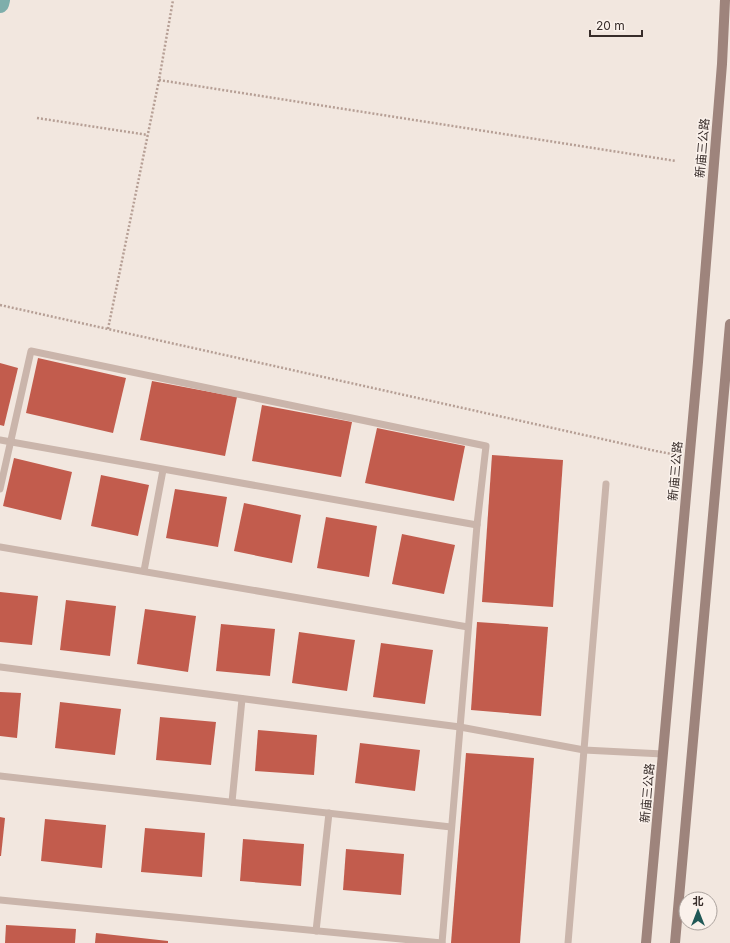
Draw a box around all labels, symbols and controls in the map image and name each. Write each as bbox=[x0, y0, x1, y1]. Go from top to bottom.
scale bar bbox=[590, 12, 642, 38]
text: 20 m bbox=[596, 18, 625, 33]
street label: 新庙三公路 bbox=[692, 117, 712, 179]
street label: 新庙三公路 bbox=[665, 440, 685, 502]
street label: 新庙三公路 bbox=[637, 762, 657, 824]
north arrow bbox=[678, 891, 718, 931]
text: 北 bbox=[693, 894, 704, 908]

